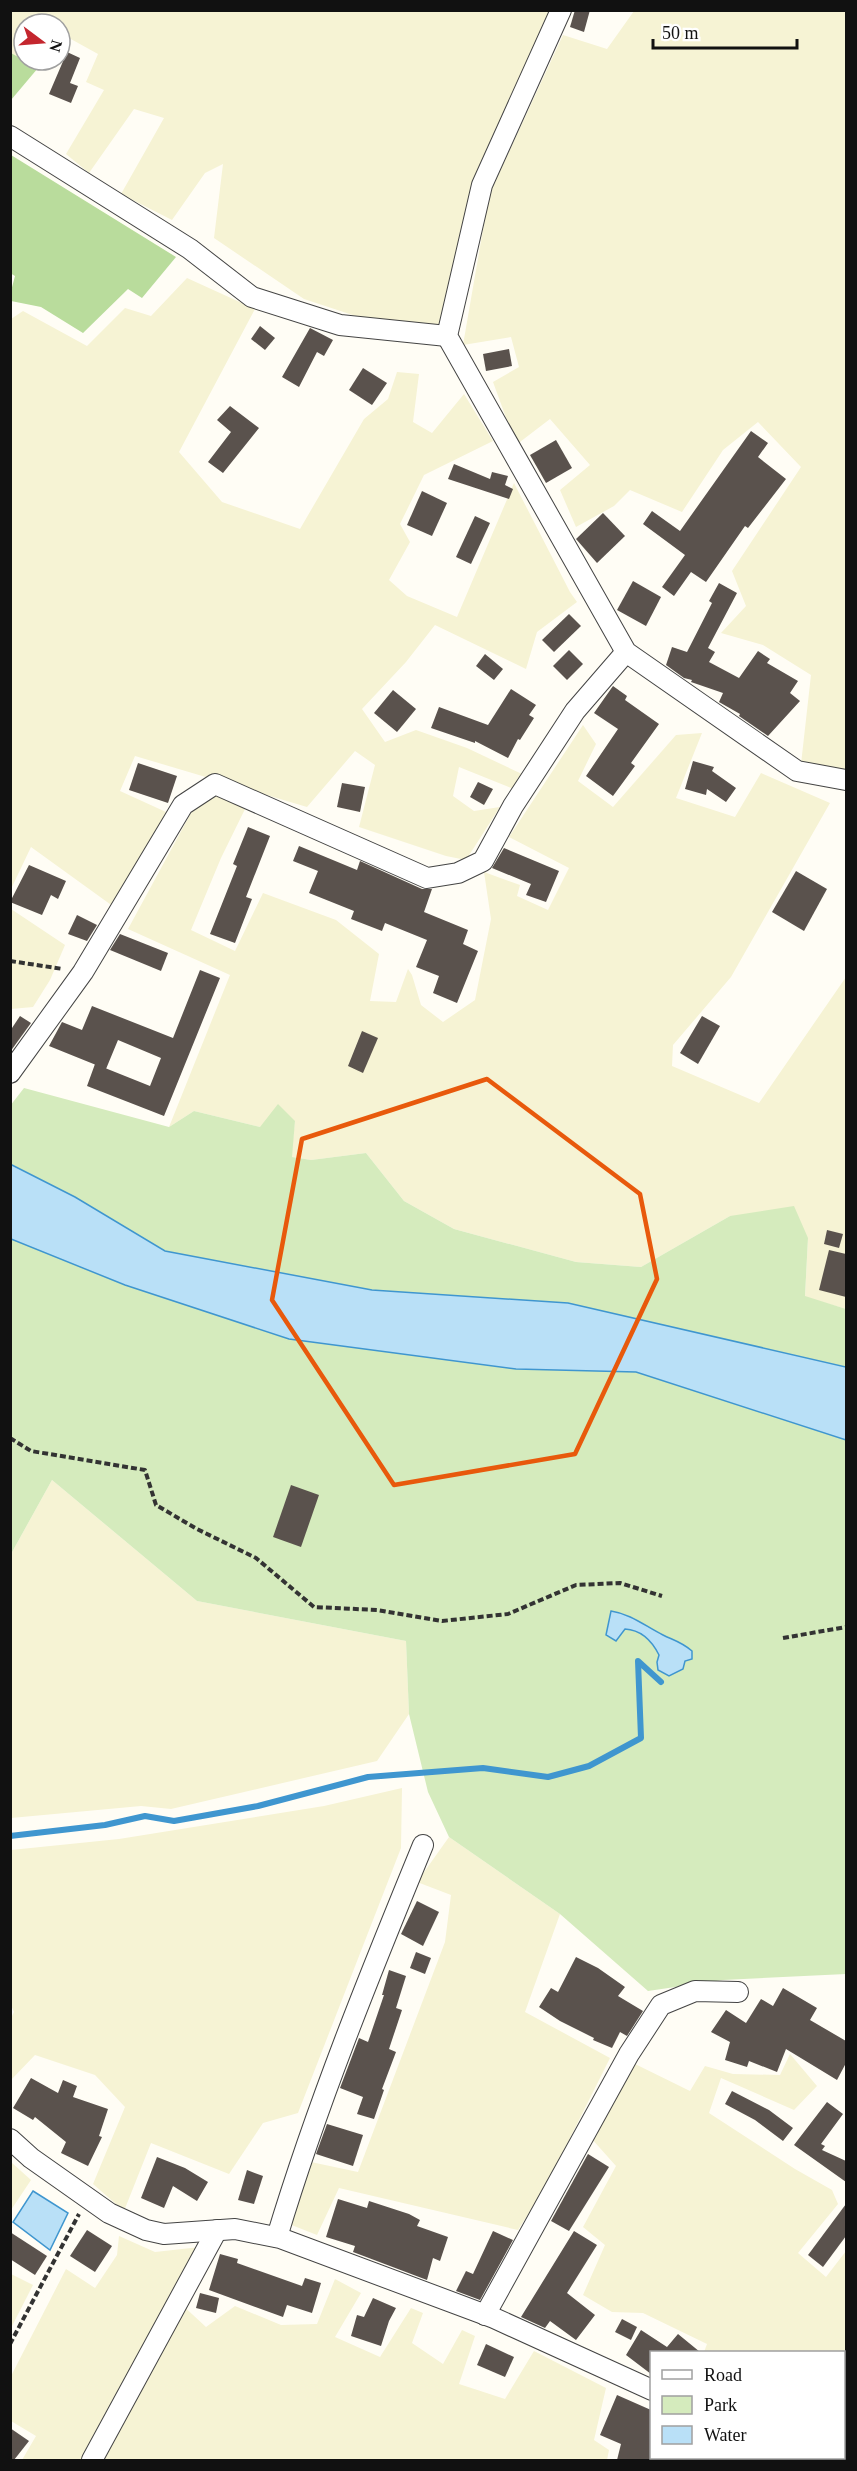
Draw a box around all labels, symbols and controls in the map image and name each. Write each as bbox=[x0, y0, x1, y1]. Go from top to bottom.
north arrow bbox=[12, 12, 72, 72]
scale bar bbox=[653, 12, 797, 50]
text: 50 m bbox=[662, 23, 699, 43]
text: N bbox=[46, 38, 66, 54]
legend bbox=[650, 2351, 845, 2459]
text: Road bbox=[704, 2365, 742, 2385]
text: Park bbox=[704, 2395, 737, 2415]
text: Water bbox=[704, 2425, 747, 2445]

